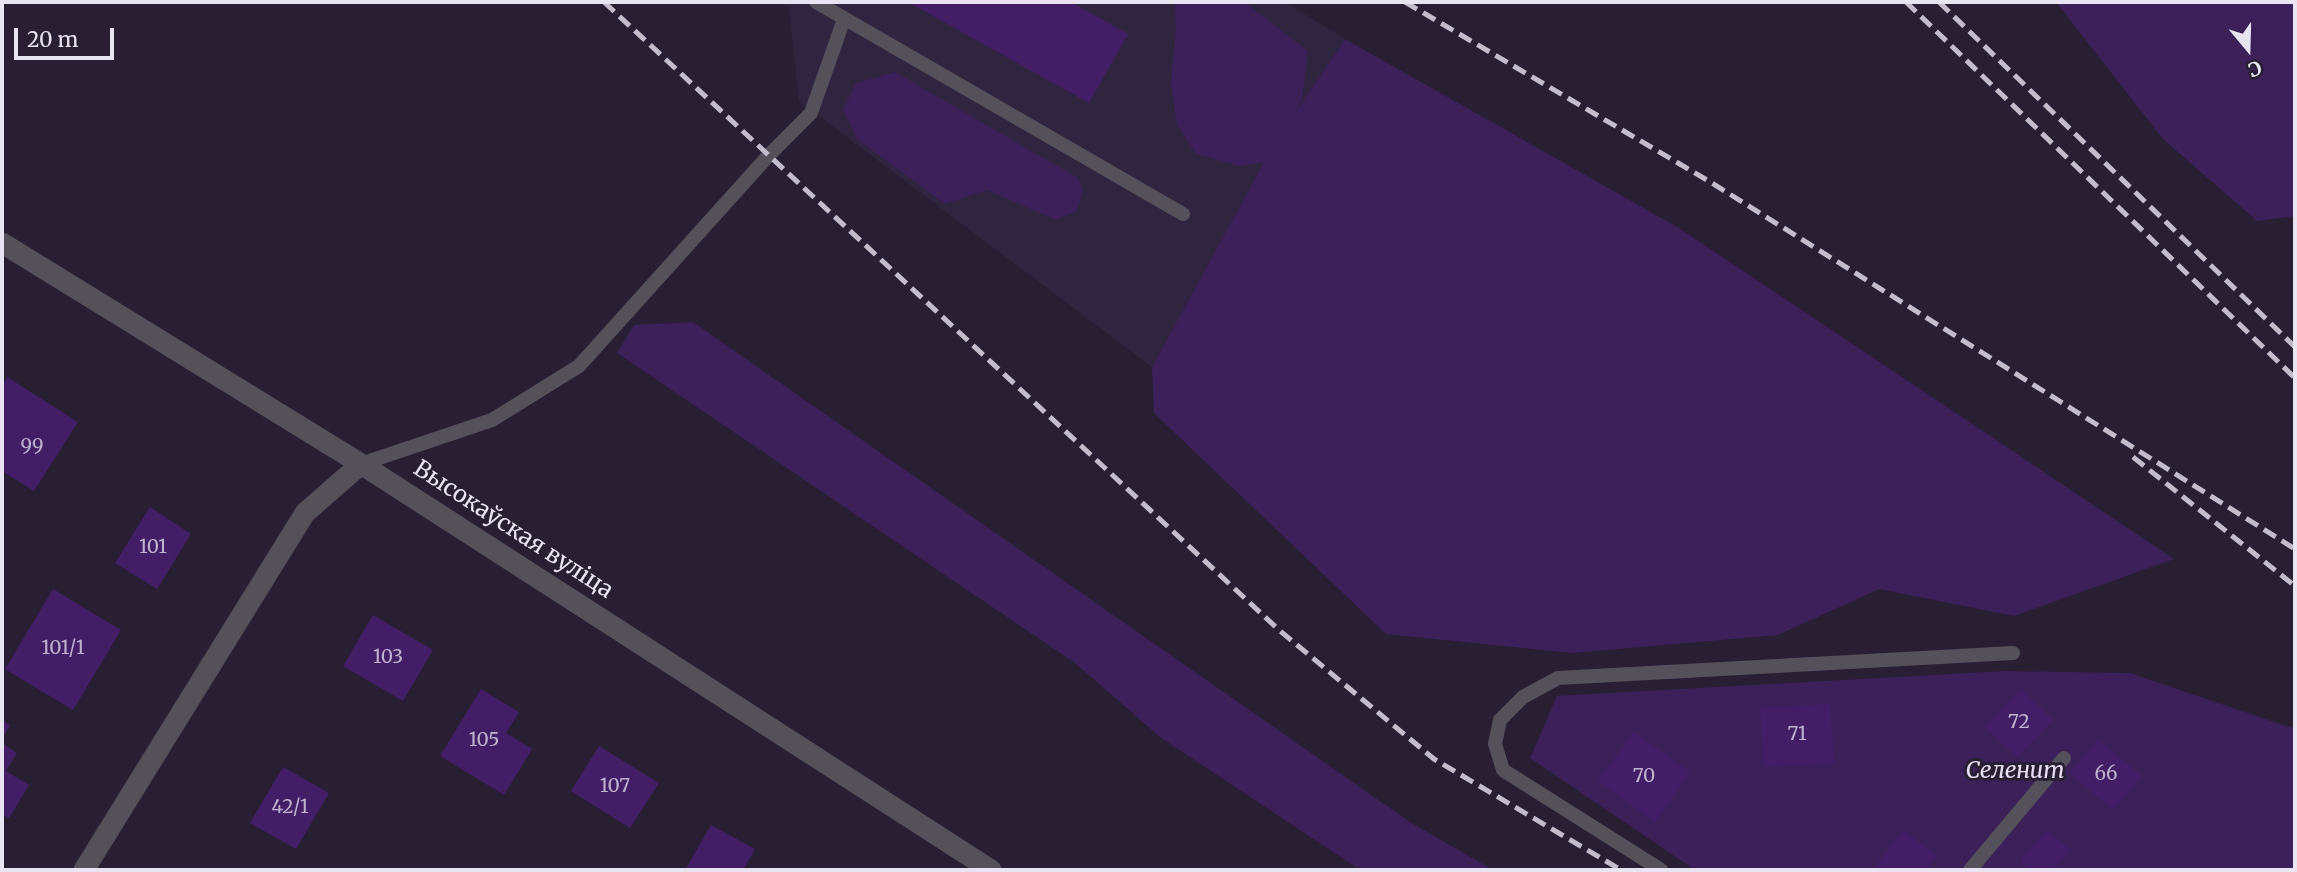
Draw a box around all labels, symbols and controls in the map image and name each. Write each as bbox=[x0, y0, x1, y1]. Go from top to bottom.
scale bar bbox=[18, 14, 117, 58]
north arrow bbox=[2213, 14, 2283, 84]
text: 20 m bbox=[27, 26, 78, 53]
text: С bbox=[2245, 55, 2265, 82]
house number: 99 bbox=[21, 436, 43, 458]
street label: Высокаўская вуліца bbox=[408, 455, 618, 605]
house number: 101 bbox=[139, 537, 167, 559]
house number: 101/1 bbox=[41, 638, 85, 660]
house number: 103 bbox=[373, 647, 403, 669]
house number: 72 bbox=[2008, 712, 2030, 734]
house number: 71 bbox=[1787, 724, 1807, 746]
house number: 105 bbox=[469, 730, 499, 752]
park label: Селенит bbox=[1965, 757, 2065, 785]
house number: 66 bbox=[2095, 764, 2117, 786]
house number: 70 bbox=[1633, 766, 1655, 788]
house number: 107 bbox=[600, 776, 630, 798]
house number: 42/1 bbox=[271, 797, 309, 819]

